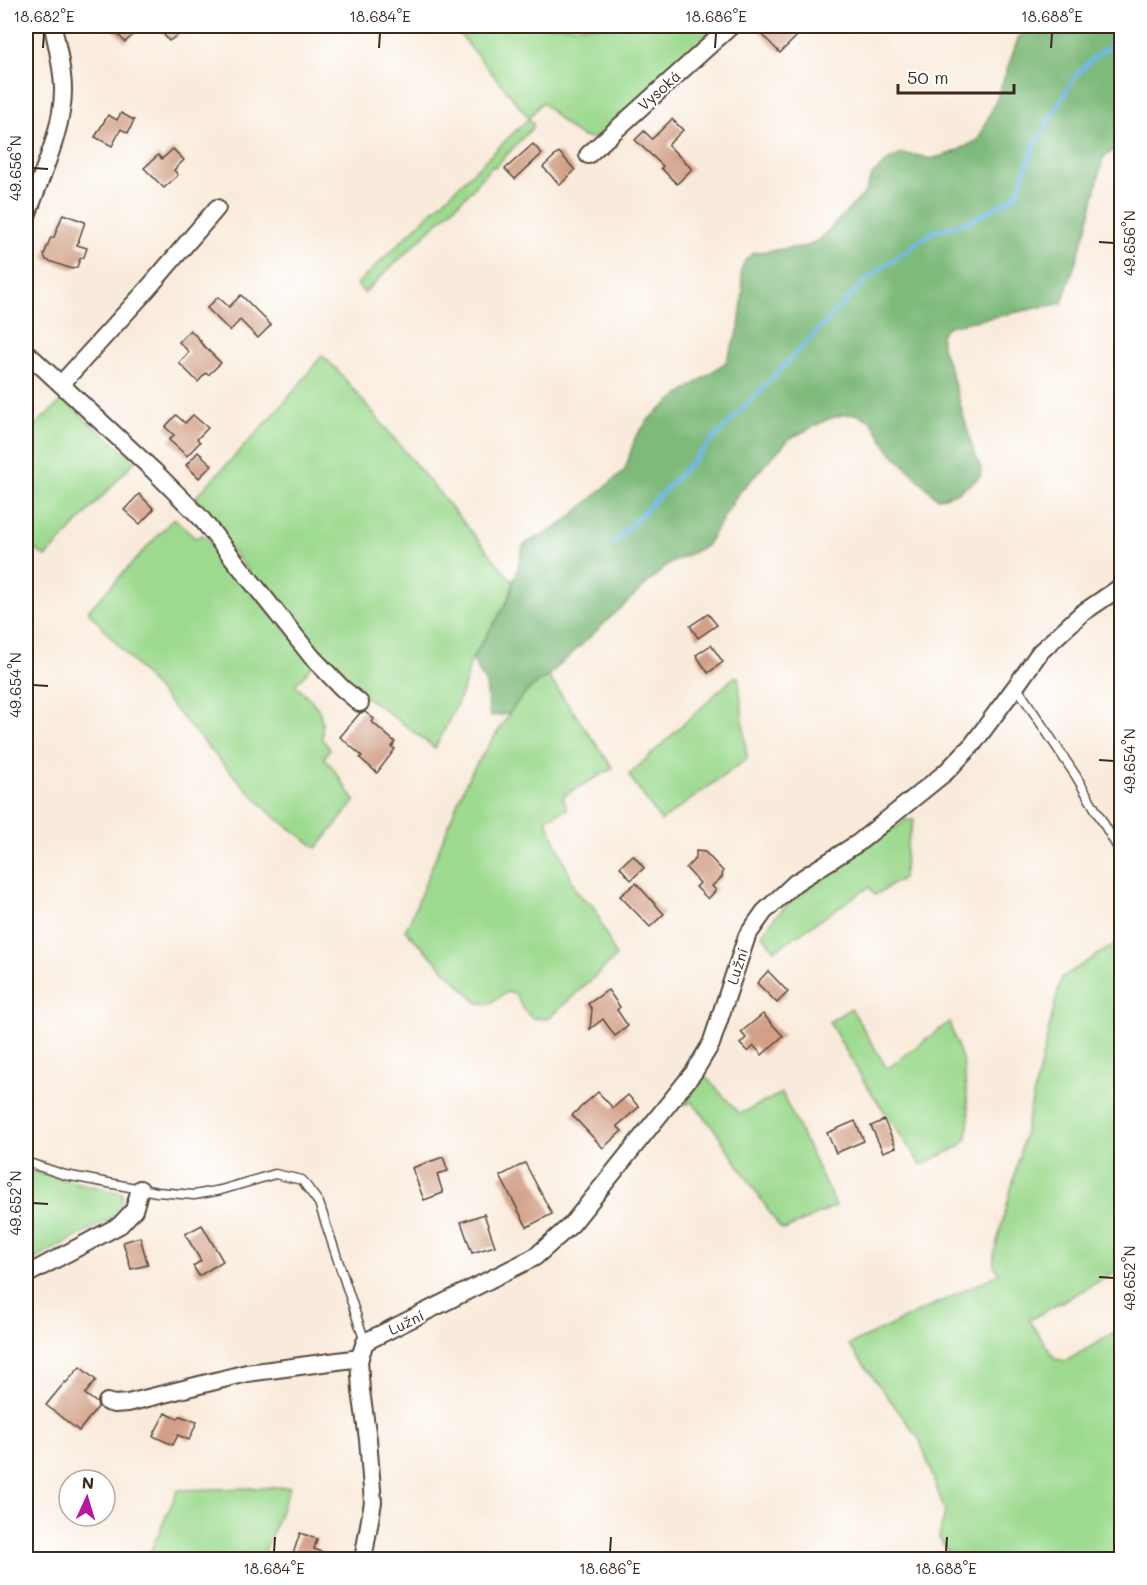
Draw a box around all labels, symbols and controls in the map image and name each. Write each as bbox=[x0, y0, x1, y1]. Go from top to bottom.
text: 18.682°E bbox=[13, 6, 75, 26]
text: 18.684°E bbox=[349, 6, 411, 26]
text: 18.686°E bbox=[685, 6, 747, 26]
text: 18.688°E bbox=[1021, 6, 1083, 26]
scale bar bbox=[898, 57, 1014, 95]
text: 50 m bbox=[907, 65, 949, 89]
street label: Vysoká bbox=[633, 66, 685, 114]
text: 49.656°N bbox=[5, 135, 25, 201]
text: 49.656°N bbox=[1119, 210, 1139, 276]
text: 49.654°N bbox=[5, 652, 25, 718]
text: 49.654°N bbox=[1119, 728, 1139, 794]
street label: Lužní bbox=[722, 945, 752, 987]
text: 49.652°N bbox=[5, 1170, 25, 1236]
text: 49.652°N bbox=[1119, 1245, 1139, 1311]
street label: Lužní bbox=[385, 1305, 427, 1339]
north arrow bbox=[57, 1468, 117, 1528]
text: N bbox=[81, 1472, 95, 1493]
text: 18.684°E bbox=[243, 1558, 305, 1578]
text: 18.686°E bbox=[579, 1558, 641, 1578]
text: 18.688°E bbox=[915, 1558, 977, 1578]

